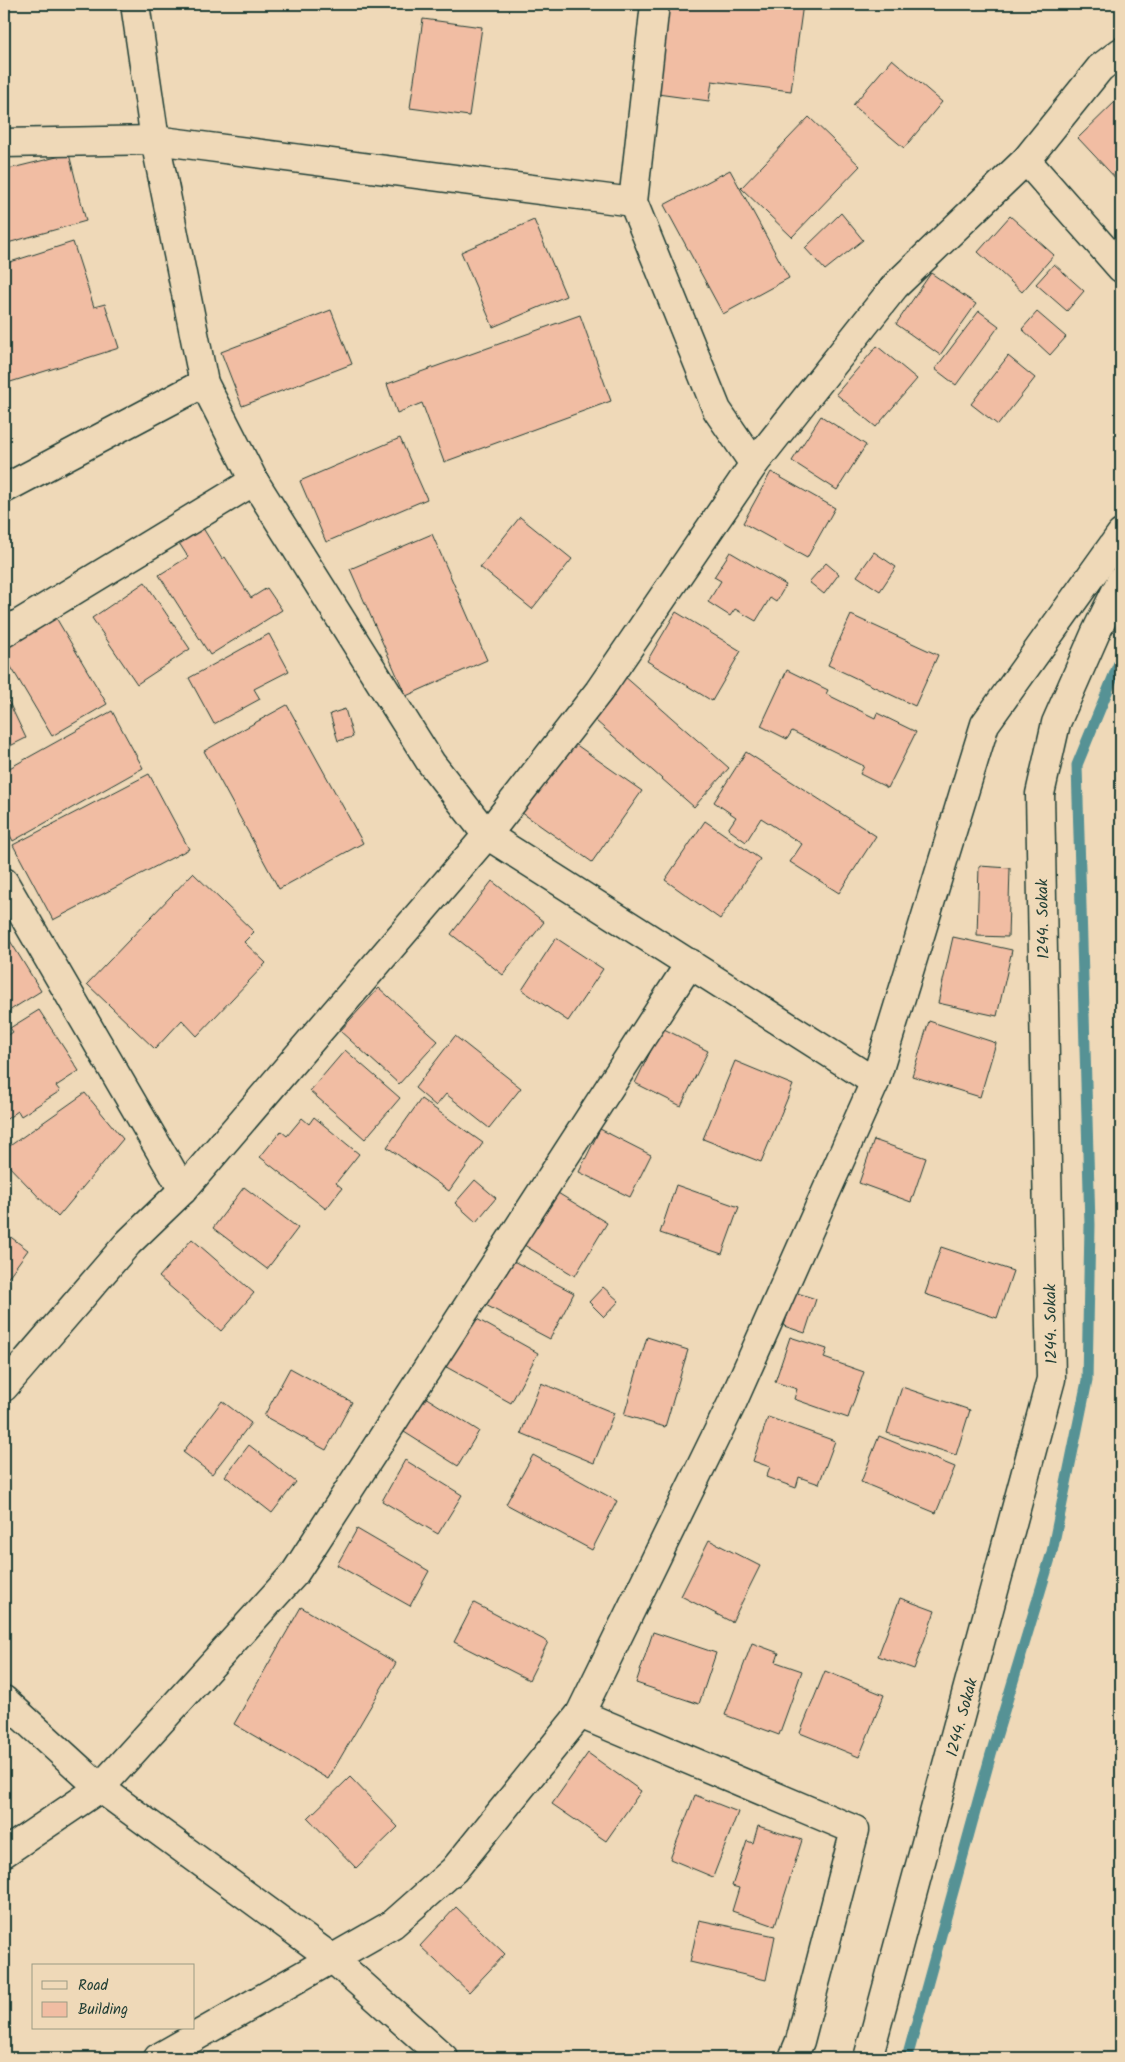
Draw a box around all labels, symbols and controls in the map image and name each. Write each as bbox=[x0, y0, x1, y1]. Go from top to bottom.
street label: 1244. Sokak bbox=[1030, 878, 1057, 959]
street label: 1244. Sokak bbox=[1038, 1283, 1065, 1364]
street label: 1244. Sokak bbox=[940, 1675, 985, 1759]
legend bbox=[32, 1964, 195, 2030]
text: Road bbox=[78, 1974, 109, 1998]
text: Building bbox=[78, 1998, 128, 2022]

